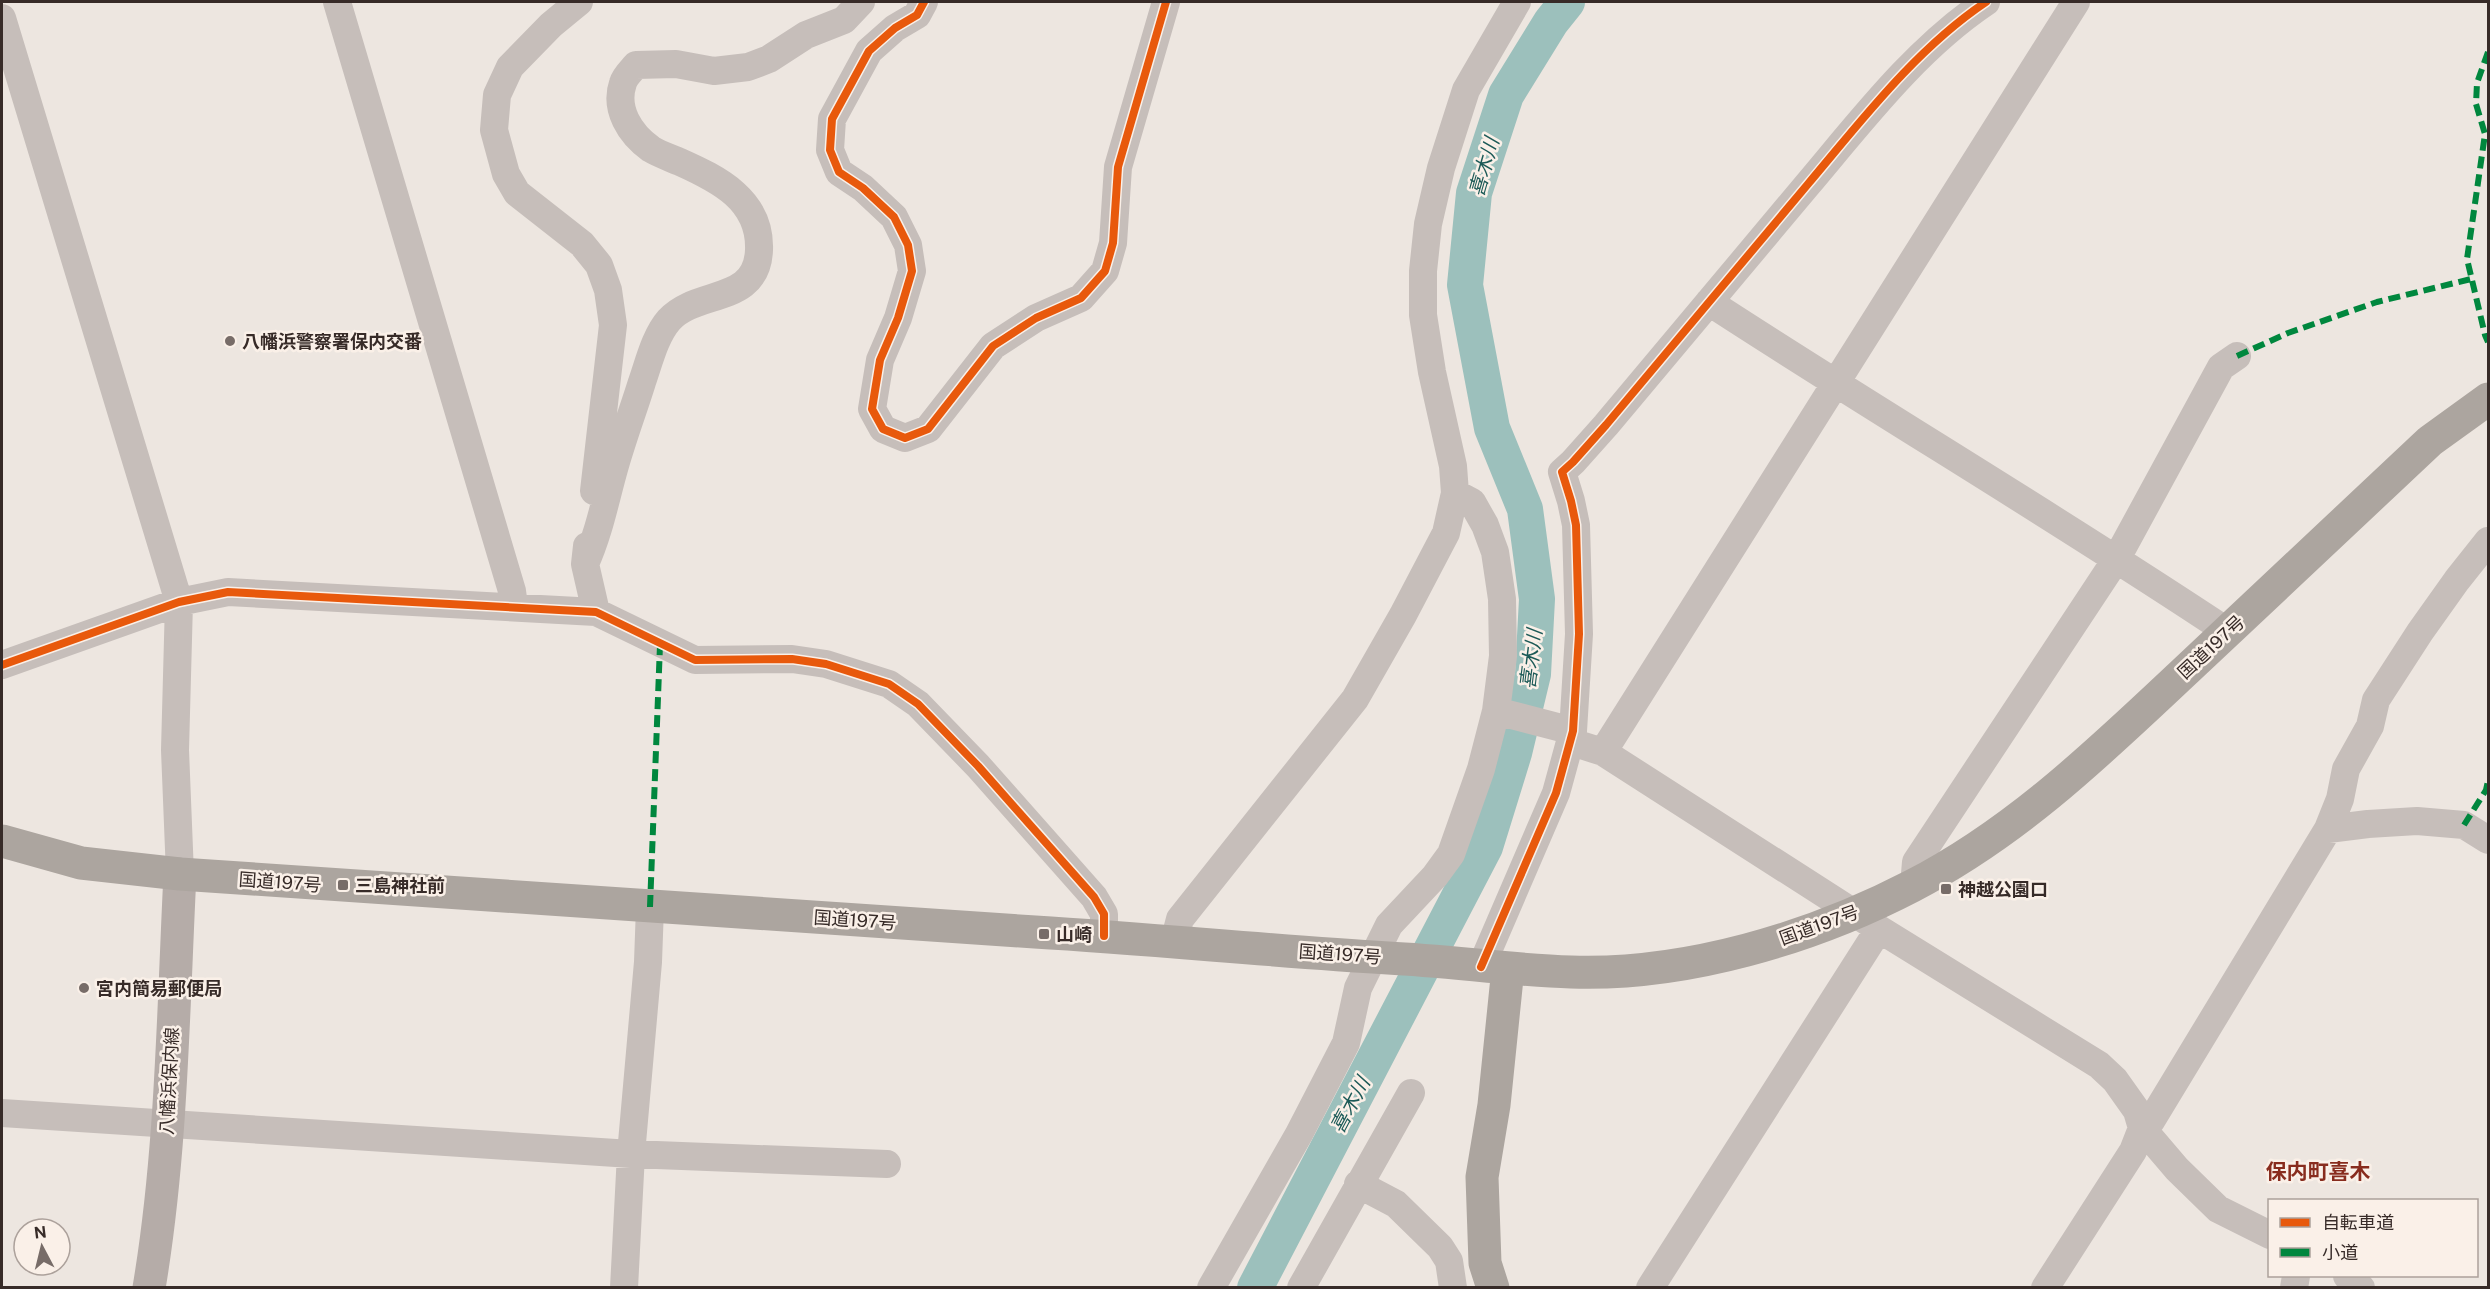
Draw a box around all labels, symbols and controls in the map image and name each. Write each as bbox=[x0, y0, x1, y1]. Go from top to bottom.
water label: 喜木川 bbox=[1464, 133, 1504, 199]
place label: 八幡浜警察署保内交番 bbox=[242, 331, 422, 352]
marker: 八幡浜警察署保内交番 bbox=[223, 334, 237, 348]
street label: 国道197号 bbox=[2173, 611, 2249, 683]
water label: 喜木川 bbox=[1515, 626, 1547, 690]
street label: 国道197号 bbox=[238, 869, 322, 895]
place label: 三島神社前 bbox=[355, 875, 445, 896]
marker: 三島神社前 bbox=[336, 878, 350, 892]
place label: 神越公園口 bbox=[1958, 879, 2048, 900]
marker: 神越公園口 bbox=[1939, 882, 1953, 896]
street label: 国道197号 bbox=[1776, 901, 1862, 949]
street label: 国道197号 bbox=[813, 907, 897, 933]
place label: 山崎 bbox=[1056, 924, 1092, 945]
marker: 山崎 bbox=[1037, 927, 1051, 941]
street label: 国道197号 bbox=[1298, 941, 1382, 967]
place label: 宮内簡易郵便局 bbox=[96, 978, 222, 999]
marker: 宮内簡易郵便局 bbox=[77, 981, 91, 995]
street label: 八幡浜保内線 bbox=[156, 1027, 182, 1135]
water label: 喜木川 bbox=[1325, 1071, 1376, 1137]
district label: 保内町喜木 bbox=[2266, 1159, 2371, 1184]
legend bbox=[2268, 1199, 2478, 1277]
text: 自転車道 bbox=[2322, 1212, 2394, 1233]
north arrow bbox=[12, 1217, 72, 1277]
text: N bbox=[33, 1222, 48, 1243]
text: 小道 bbox=[2322, 1242, 2358, 1263]

